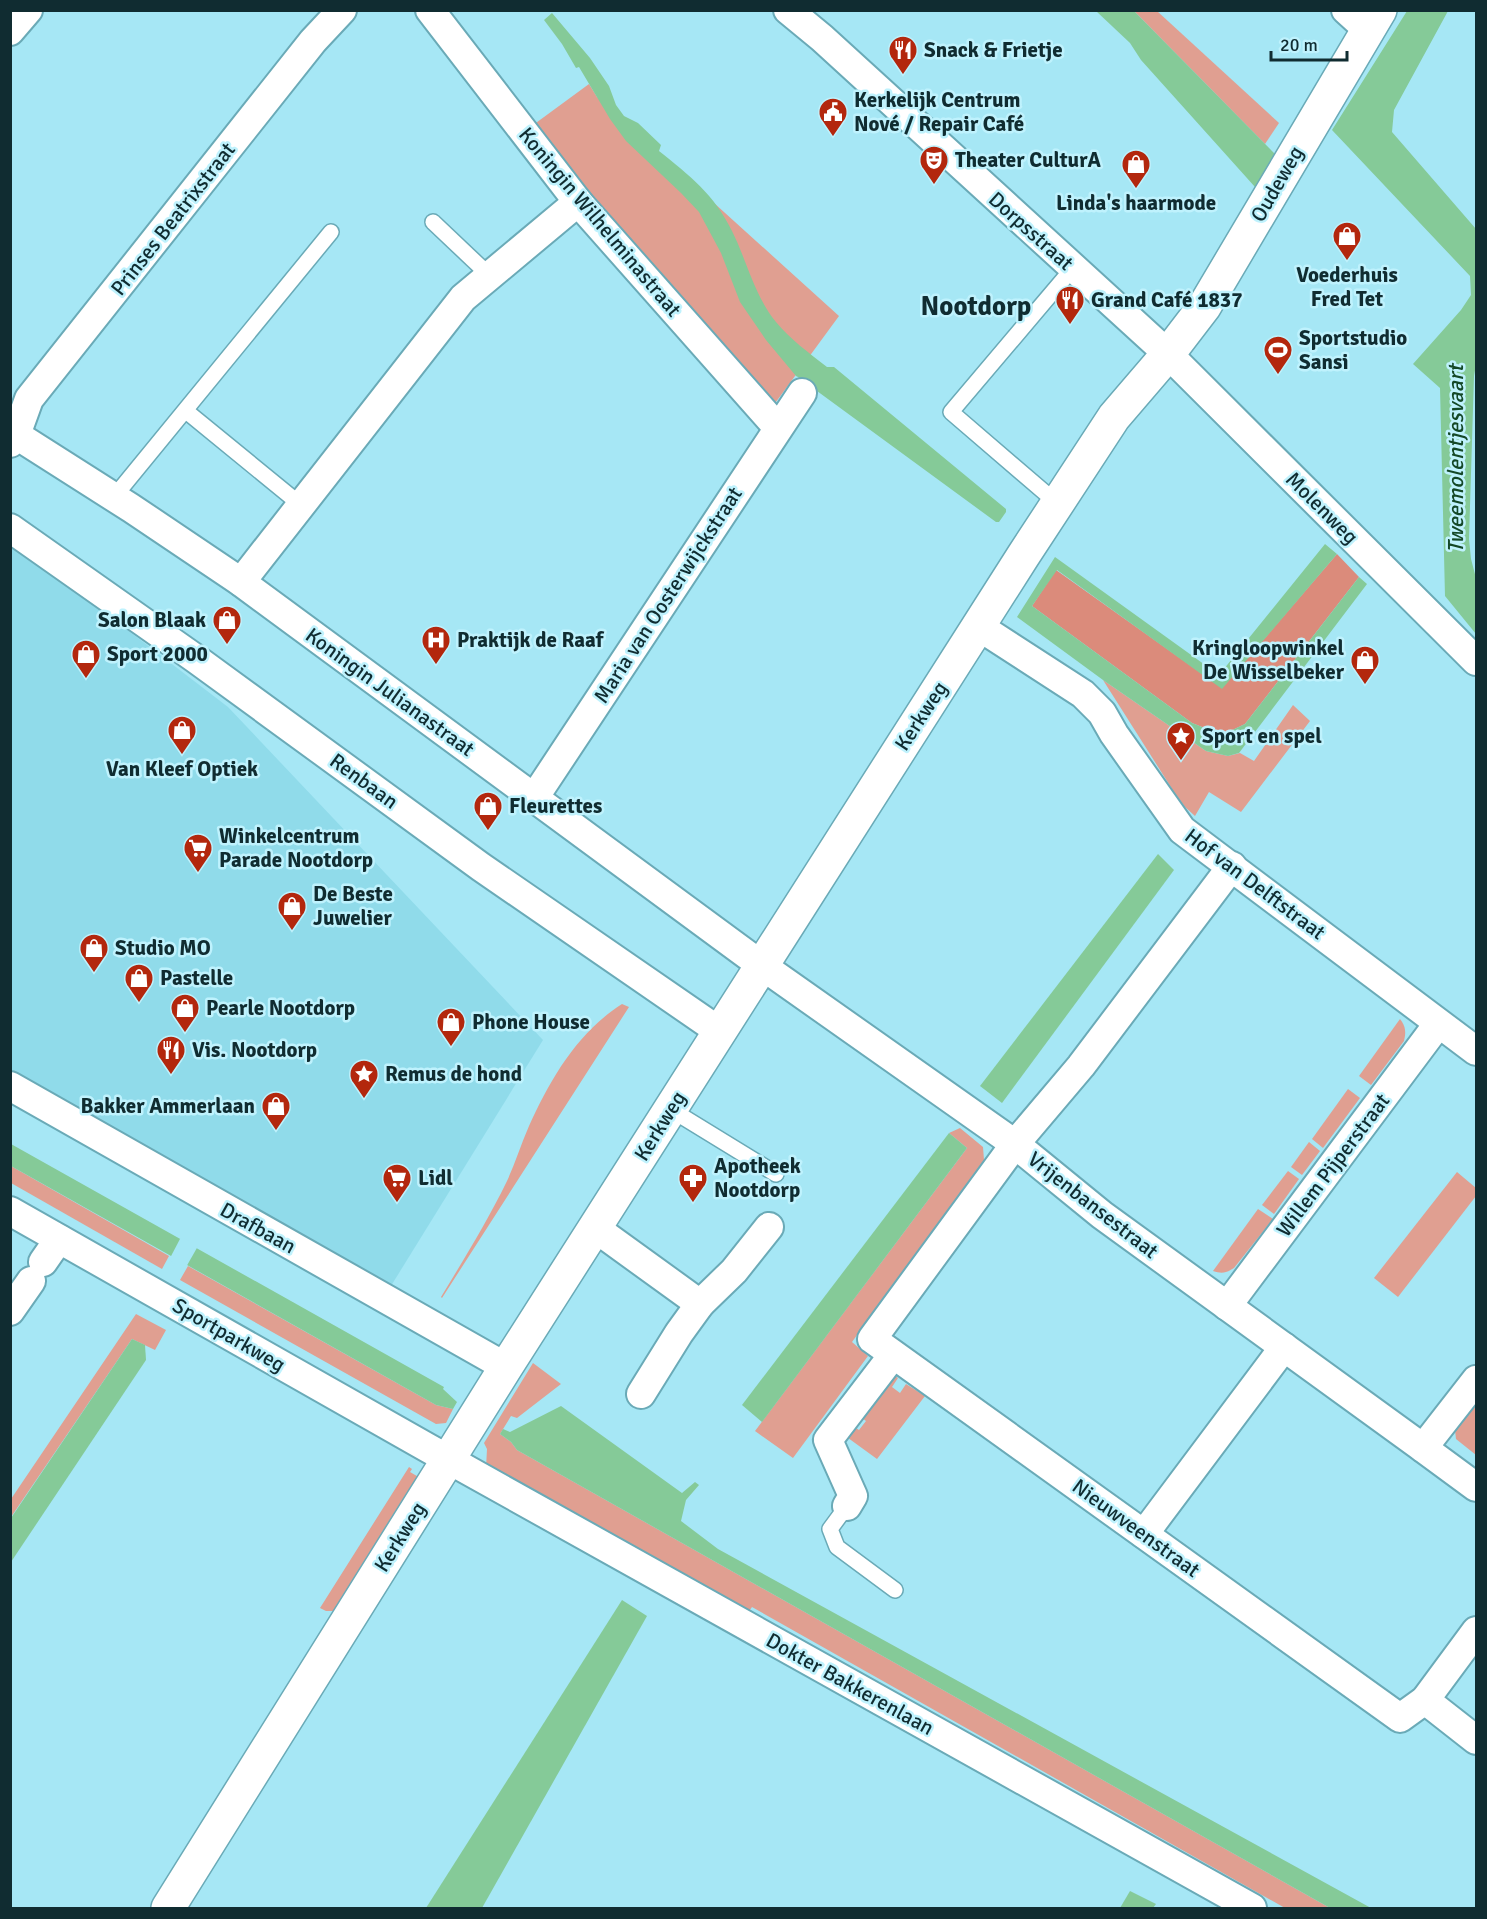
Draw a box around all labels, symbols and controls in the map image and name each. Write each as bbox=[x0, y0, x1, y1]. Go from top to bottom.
scale bar bbox=[1271, 24, 1348, 62]
restaurant icon: Snack & Frietje bbox=[887, 34, 919, 76]
text: 20 m bbox=[1280, 34, 1318, 56]
place label: Snack & Frietje bbox=[924, 37, 1063, 63]
place label: Kerkelijk Centrum Nové / Repair Café bbox=[854, 87, 1024, 137]
public building icon: Kerkelijk Centrum Nové / Repair Café bbox=[817, 96, 849, 138]
street label: Koningin Wilhelminastraat bbox=[513, 122, 687, 322]
street label: Prinses Beatrixstraat bbox=[105, 137, 241, 301]
street label: Oudeweg bbox=[1245, 141, 1309, 227]
theatre icon: Theater CulturA bbox=[918, 144, 950, 186]
place label: Theater CulturA bbox=[955, 147, 1101, 173]
shop icon: Linda's haarmode bbox=[1120, 148, 1152, 190]
street label: Dorpsstraat bbox=[983, 186, 1079, 276]
place label: Linda's haarmode bbox=[1056, 190, 1216, 216]
shop icon: Voederhuis Fred Tet bbox=[1331, 220, 1363, 262]
place label: Voederhuis Fred Tet bbox=[1296, 262, 1398, 312]
restaurant icon: Grand Café 1837 bbox=[1054, 284, 1086, 326]
place label: Grand Café 1837 bbox=[1091, 287, 1243, 313]
district label: Nootdorp bbox=[921, 290, 1031, 323]
place label: Sportstudio Sansi bbox=[1299, 325, 1407, 375]
sports icon: Sportstudio Sansi bbox=[1262, 334, 1294, 376]
water label: Tweemolentjesvaart bbox=[1442, 363, 1469, 553]
street label: Molenweg bbox=[1280, 466, 1364, 550]
street label: Maria van Oosterwijckstraat bbox=[588, 482, 748, 708]
shop icon: Salon Blaak bbox=[211, 604, 243, 646]
place label: Salon Blaak bbox=[98, 607, 206, 633]
street label: Koningin Julianastraat bbox=[300, 622, 480, 762]
hospital icon: Praktijk de Raaf bbox=[420, 624, 452, 666]
place label: Praktijk de Raaf bbox=[457, 627, 605, 653]
place label: Kringloopwinkel De Wisselbeker bbox=[1192, 635, 1345, 685]
shop icon: Sport 2000 bbox=[70, 638, 102, 680]
place label: Sport 2000 bbox=[107, 641, 208, 667]
shop icon: Kringloopwinkel De Wisselbeker bbox=[1349, 644, 1381, 686]
street label: Kerkweg bbox=[889, 676, 953, 756]
shop icon: Van Kleef Optiek bbox=[166, 714, 198, 756]
place icon: Sport en spel bbox=[1165, 720, 1197, 762]
place label: Sport en spel bbox=[1202, 723, 1322, 749]
street label: Renbaan bbox=[325, 748, 403, 814]
place label: Van Kleef Optiek bbox=[106, 756, 258, 782]
shop icon: Fleurettes bbox=[472, 790, 504, 832]
place label: Fleurettes bbox=[509, 793, 602, 819]
place label: Winkelcentrum Parade Nootdorp bbox=[219, 823, 373, 873]
street label: Hof van Delftstraat bbox=[1180, 823, 1330, 945]
supermarket icon: Winkelcentrum Parade Nootdorp bbox=[182, 832, 214, 874]
place label: De Beste Juwelier bbox=[313, 881, 393, 931]
shop icon: De Beste Juwelier bbox=[276, 890, 308, 932]
shop icon: Studio MO bbox=[78, 932, 110, 974]
place label: Studio MO bbox=[115, 935, 211, 961]
shop icon: Pastelle bbox=[123, 962, 155, 1004]
place label: Pastelle bbox=[160, 965, 233, 991]
shop icon: Pearle Nootdorp bbox=[169, 992, 201, 1034]
place label: Pearle Nootdorp bbox=[206, 995, 355, 1021]
shop icon: Phone House bbox=[435, 1006, 467, 1048]
place label: Phone House bbox=[472, 1009, 590, 1035]
restaurant icon: Vis. Nootdorp bbox=[155, 1034, 187, 1076]
place label: Vis. Nootdorp bbox=[192, 1037, 317, 1063]
place icon: Remus de hond bbox=[348, 1058, 380, 1100]
place label: Remus de hond bbox=[385, 1061, 522, 1087]
street label: Kerkweg bbox=[628, 1086, 692, 1166]
street label: Willem Pijperstraat bbox=[1271, 1088, 1395, 1242]
shop icon: Bakker Ammerlaan bbox=[260, 1090, 292, 1132]
place label: Bakker Ammerlaan bbox=[81, 1093, 255, 1119]
street label: Vrijenbansestraat bbox=[1023, 1146, 1163, 1264]
place label: Apotheek Nootdorp bbox=[714, 1153, 801, 1203]
supermarket icon: Lidl bbox=[381, 1162, 413, 1204]
pharmacy icon: Apotheek Nootdorp bbox=[677, 1162, 709, 1204]
place label: Lidl bbox=[418, 1165, 453, 1191]
street label: Drafbaan bbox=[216, 1197, 300, 1259]
street label: Sportparkweg bbox=[168, 1292, 290, 1378]
street label: Nieuwveenstraat bbox=[1067, 1473, 1205, 1583]
street label: Kerkweg bbox=[368, 1497, 432, 1577]
street label: Dokter Bakkerenlaan bbox=[762, 1627, 938, 1741]

